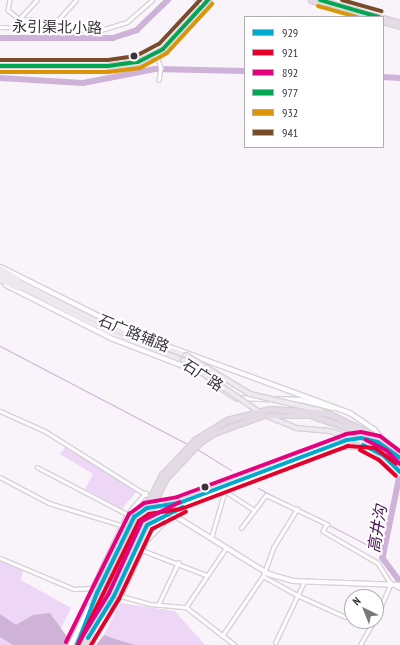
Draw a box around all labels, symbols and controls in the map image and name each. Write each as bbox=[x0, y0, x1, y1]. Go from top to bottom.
legend bbox=[244, 16, 384, 148]
street label: 永引渠北小路 bbox=[12, 17, 102, 37]
text: 929 bbox=[282, 25, 298, 40]
text: 921 bbox=[282, 45, 298, 60]
unlabelled marker bbox=[129, 51, 139, 61]
text: 892 bbox=[282, 65, 298, 80]
text: 977 bbox=[282, 85, 298, 100]
text: 932 bbox=[282, 105, 298, 120]
text: 941 bbox=[282, 125, 298, 140]
street label: 石广路辅路 bbox=[96, 311, 172, 355]
street label: 石广路 bbox=[179, 355, 227, 395]
unlabelled marker bbox=[200, 482, 210, 492]
water label: 高井沟 bbox=[364, 504, 390, 554]
north arrow bbox=[344, 589, 384, 629]
text: N bbox=[350, 594, 363, 608]

